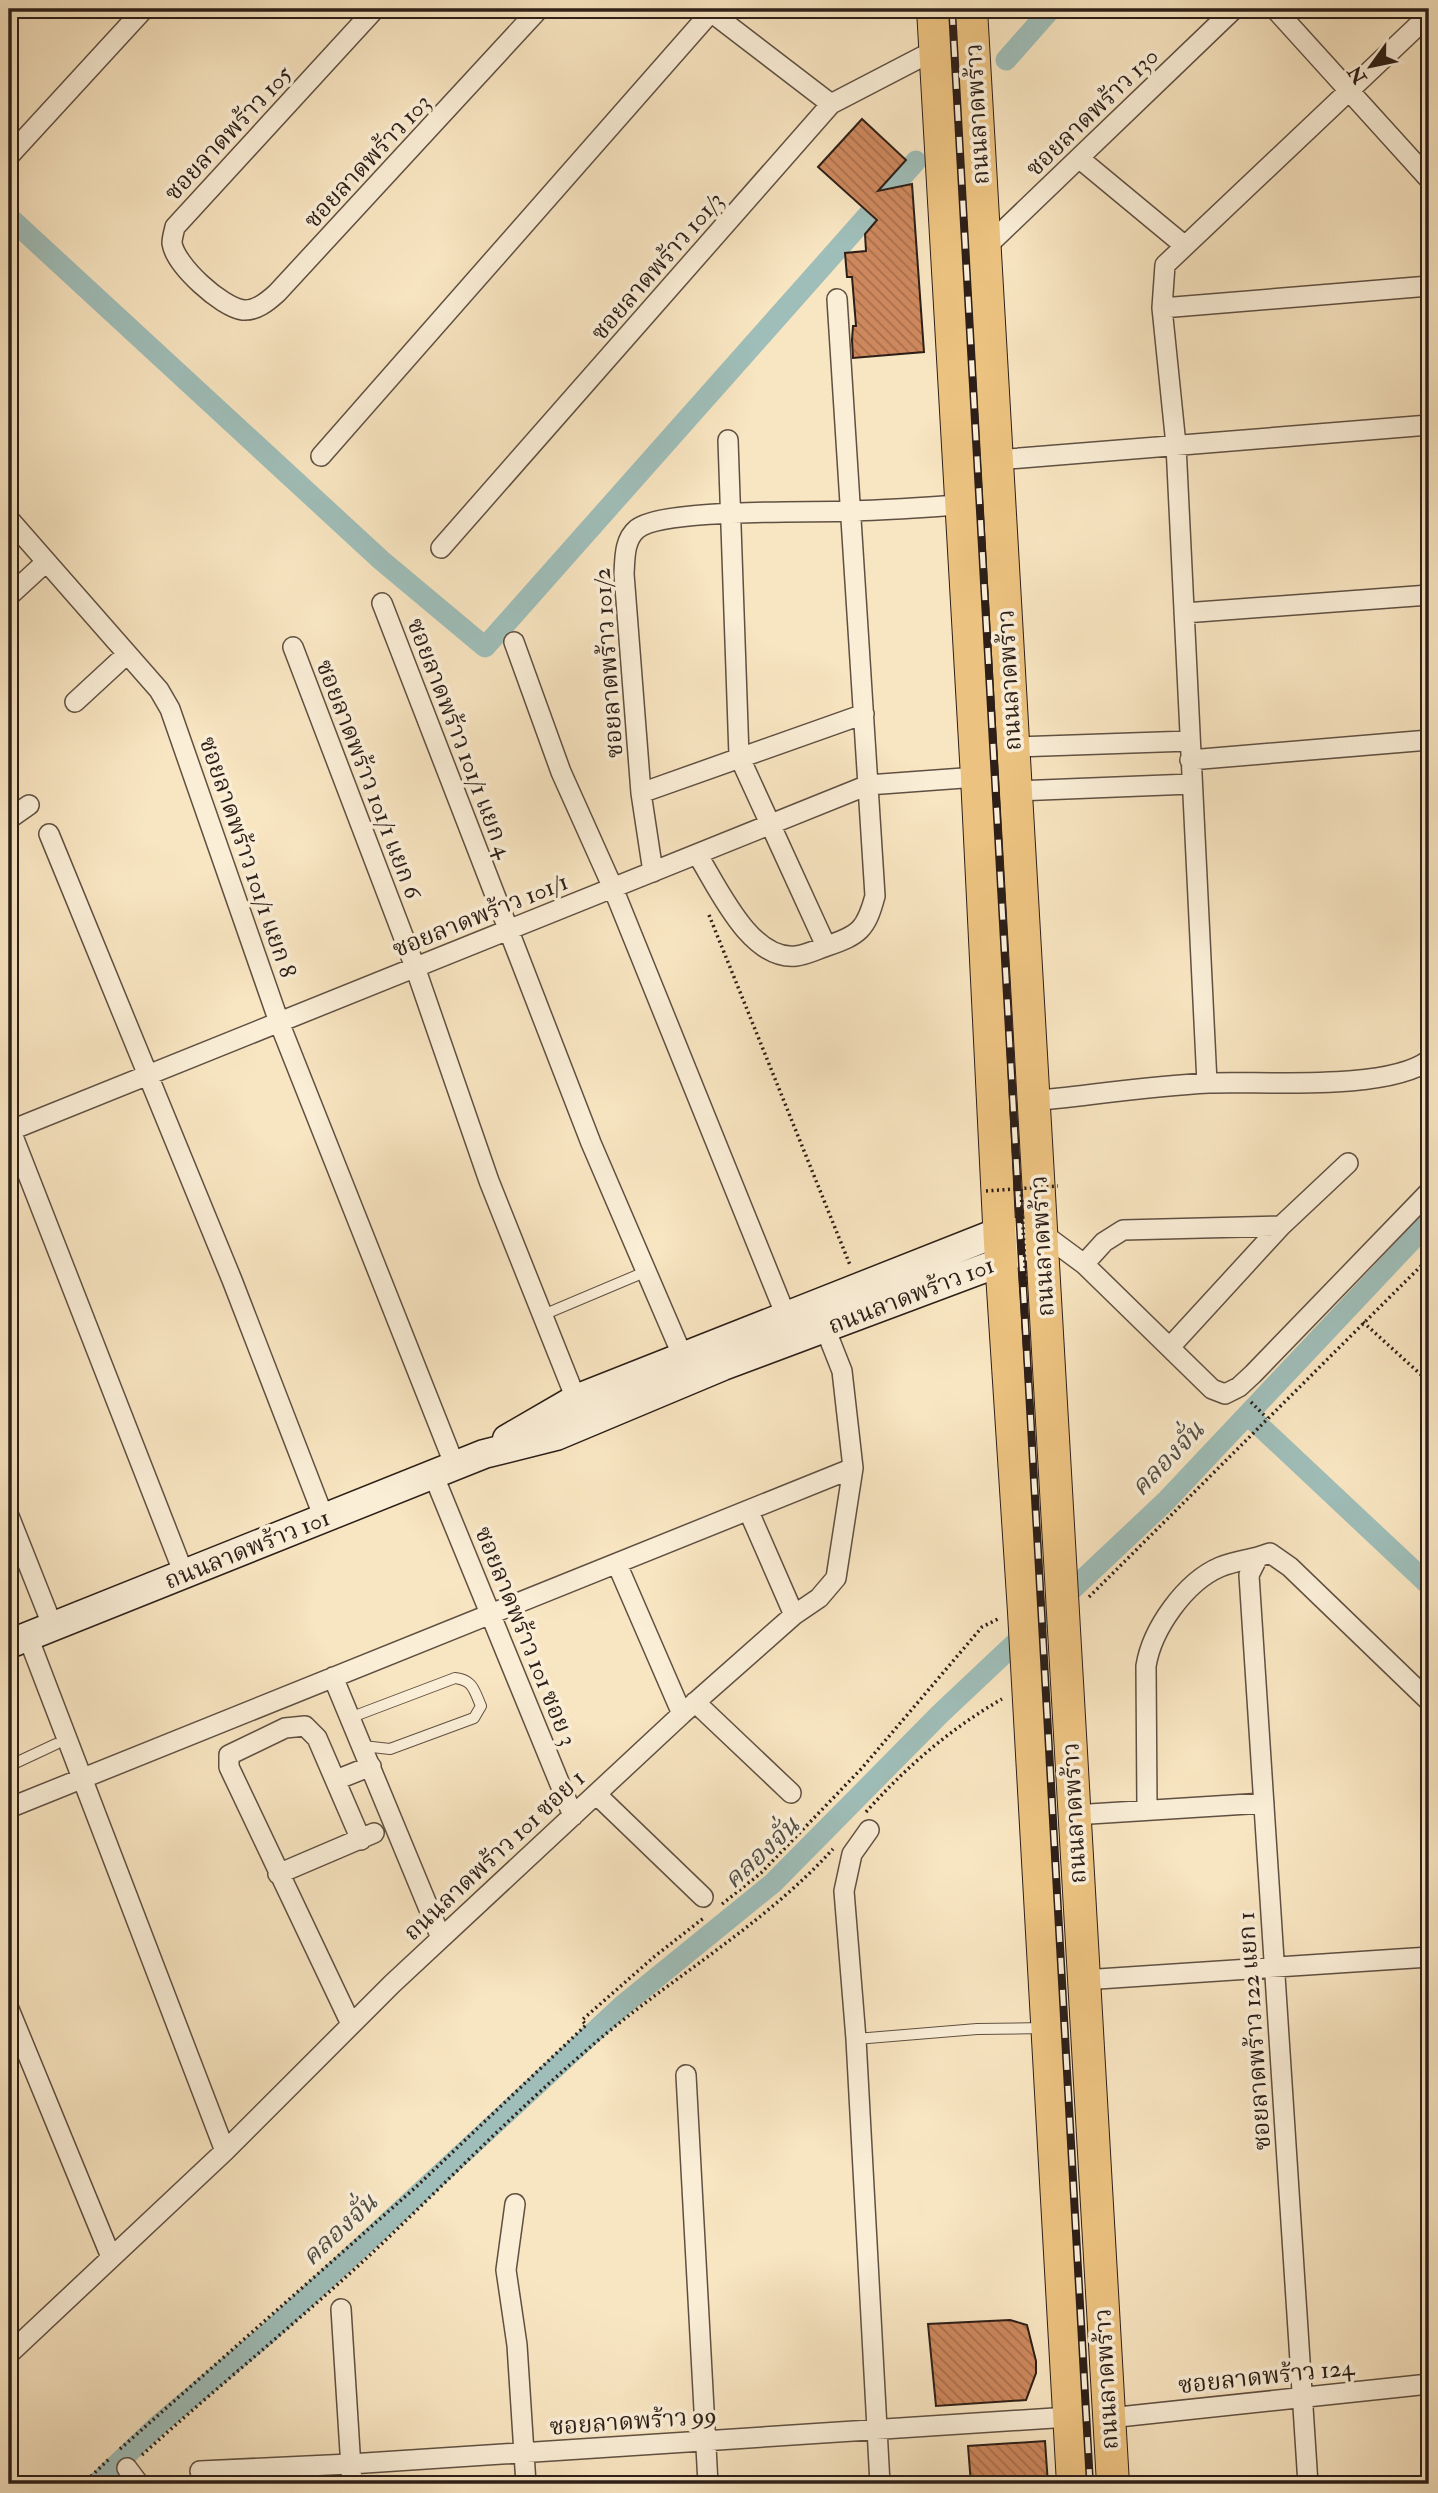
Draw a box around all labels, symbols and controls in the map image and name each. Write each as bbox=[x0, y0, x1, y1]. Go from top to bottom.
north arrow bbox=[1336, 32, 1406, 102]
street label: ซอยลาดพร้าว 130 bbox=[1019, 41, 1165, 184]
street label: ถนนลาดพร้าว bbox=[958, 43, 997, 185]
street label: ซอยลาดพร้าว 105 bbox=[158, 59, 299, 208]
text: N bbox=[1342, 60, 1373, 89]
street label: ซอยลาดพร้าว 103 bbox=[297, 88, 438, 235]
street label: ซอยลาดพร้าว 101/3 bbox=[584, 185, 731, 347]
street label: ซอยลาดพร้าว 101/2 bbox=[586, 567, 631, 759]
street label: ถนนลาดพร้าว bbox=[990, 609, 1029, 751]
street label: ซอยลาดพร้าว 101/1 แยก 4 bbox=[399, 614, 520, 864]
street label: ซอยลาดพร้าว 101/1 แยก 6 bbox=[309, 655, 429, 905]
street label: ซอยลาดพร้าว 101/1 แยก 8 bbox=[192, 733, 303, 982]
street label: ซอยลาดพร้าว 101/1 bbox=[388, 866, 573, 965]
street label: ถนนลาดพร้าว bbox=[1023, 1175, 1062, 1317]
street label: ถนนลาดพร้าว 101 bbox=[824, 1250, 999, 1341]
water label: คลองจั่น bbox=[1121, 1411, 1212, 1503]
street label: ถนนลาดพร้าว 101 bbox=[160, 1502, 334, 1597]
street label: ซอยลาดพร้าว 101 ซอย 3 bbox=[467, 1522, 584, 1751]
street label: ถนนลาดพร้าว bbox=[1055, 1742, 1094, 1884]
street label: ถนนลาดพร้าว 101 ซอย 1 bbox=[397, 1763, 592, 1948]
water label: คลองจั่น bbox=[714, 1806, 807, 1896]
street label: ซอยลาดพร้าว 122 แยก 1 bbox=[1231, 1911, 1278, 2151]
water label: คลองจั่น bbox=[292, 2183, 385, 2273]
street label: ถนนลาดพร้าว bbox=[1087, 2308, 1126, 2450]
street label: ซอยลาดพร้าว 124 bbox=[1177, 2352, 1357, 2401]
street label: ซอยลาดพร้าว 99 bbox=[548, 2400, 718, 2443]

